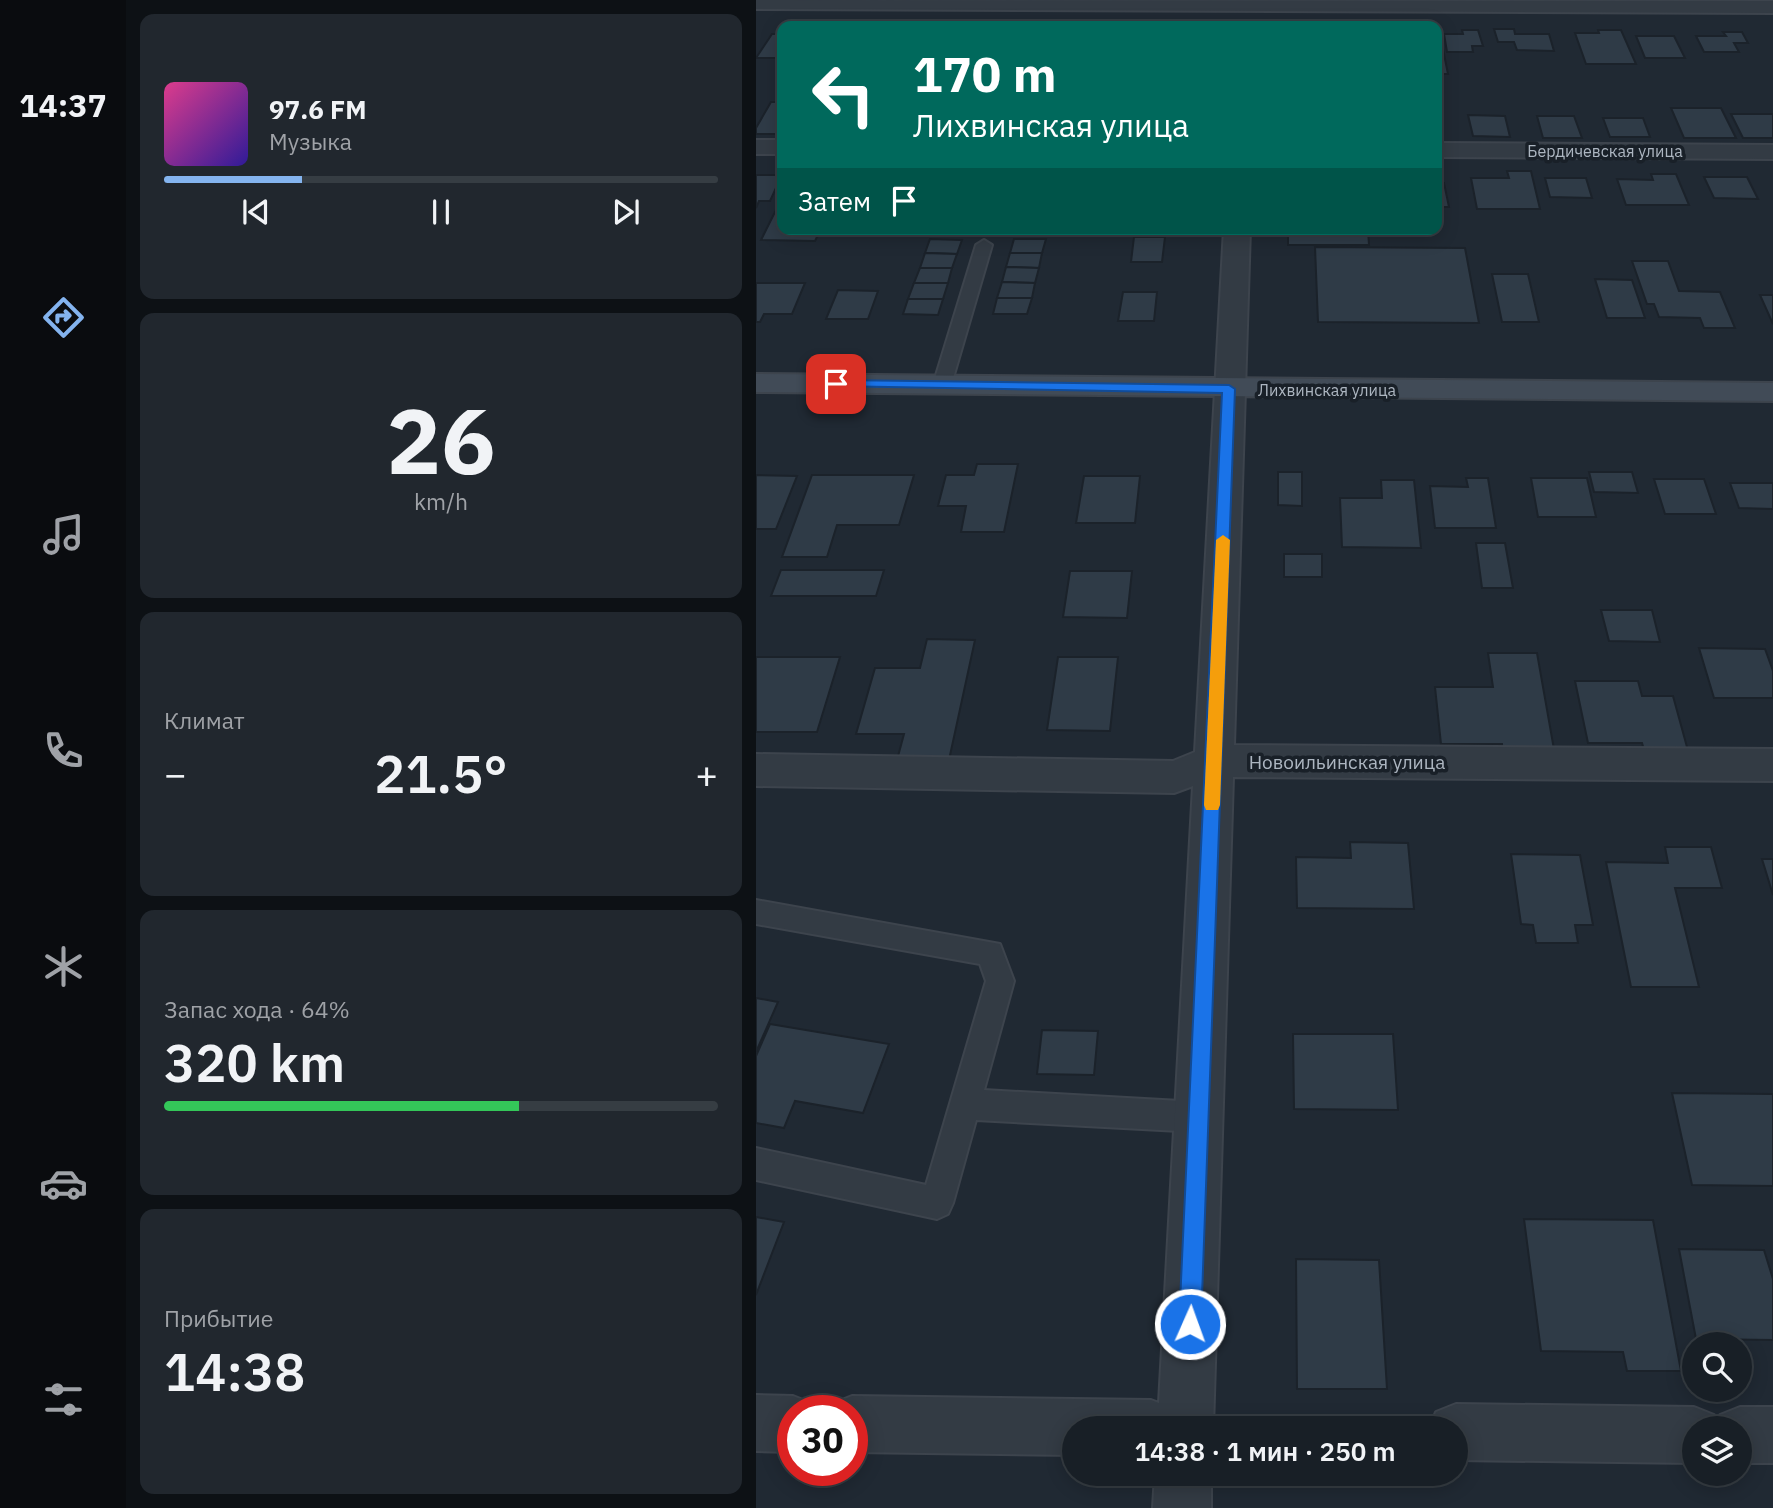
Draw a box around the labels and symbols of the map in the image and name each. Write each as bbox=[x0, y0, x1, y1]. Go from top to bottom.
street label: Бердичевская улица bbox=[1527, 141, 1683, 161]
pin bbox=[806, 354, 866, 414]
street label: Лихвинская улица bbox=[1258, 380, 1396, 400]
street label: Новоильинская улица bbox=[1249, 750, 1445, 774]
position arrow bbox=[1153, 1287, 1227, 1361]
speed limit sign: 30 bbox=[777, 1395, 868, 1486]

